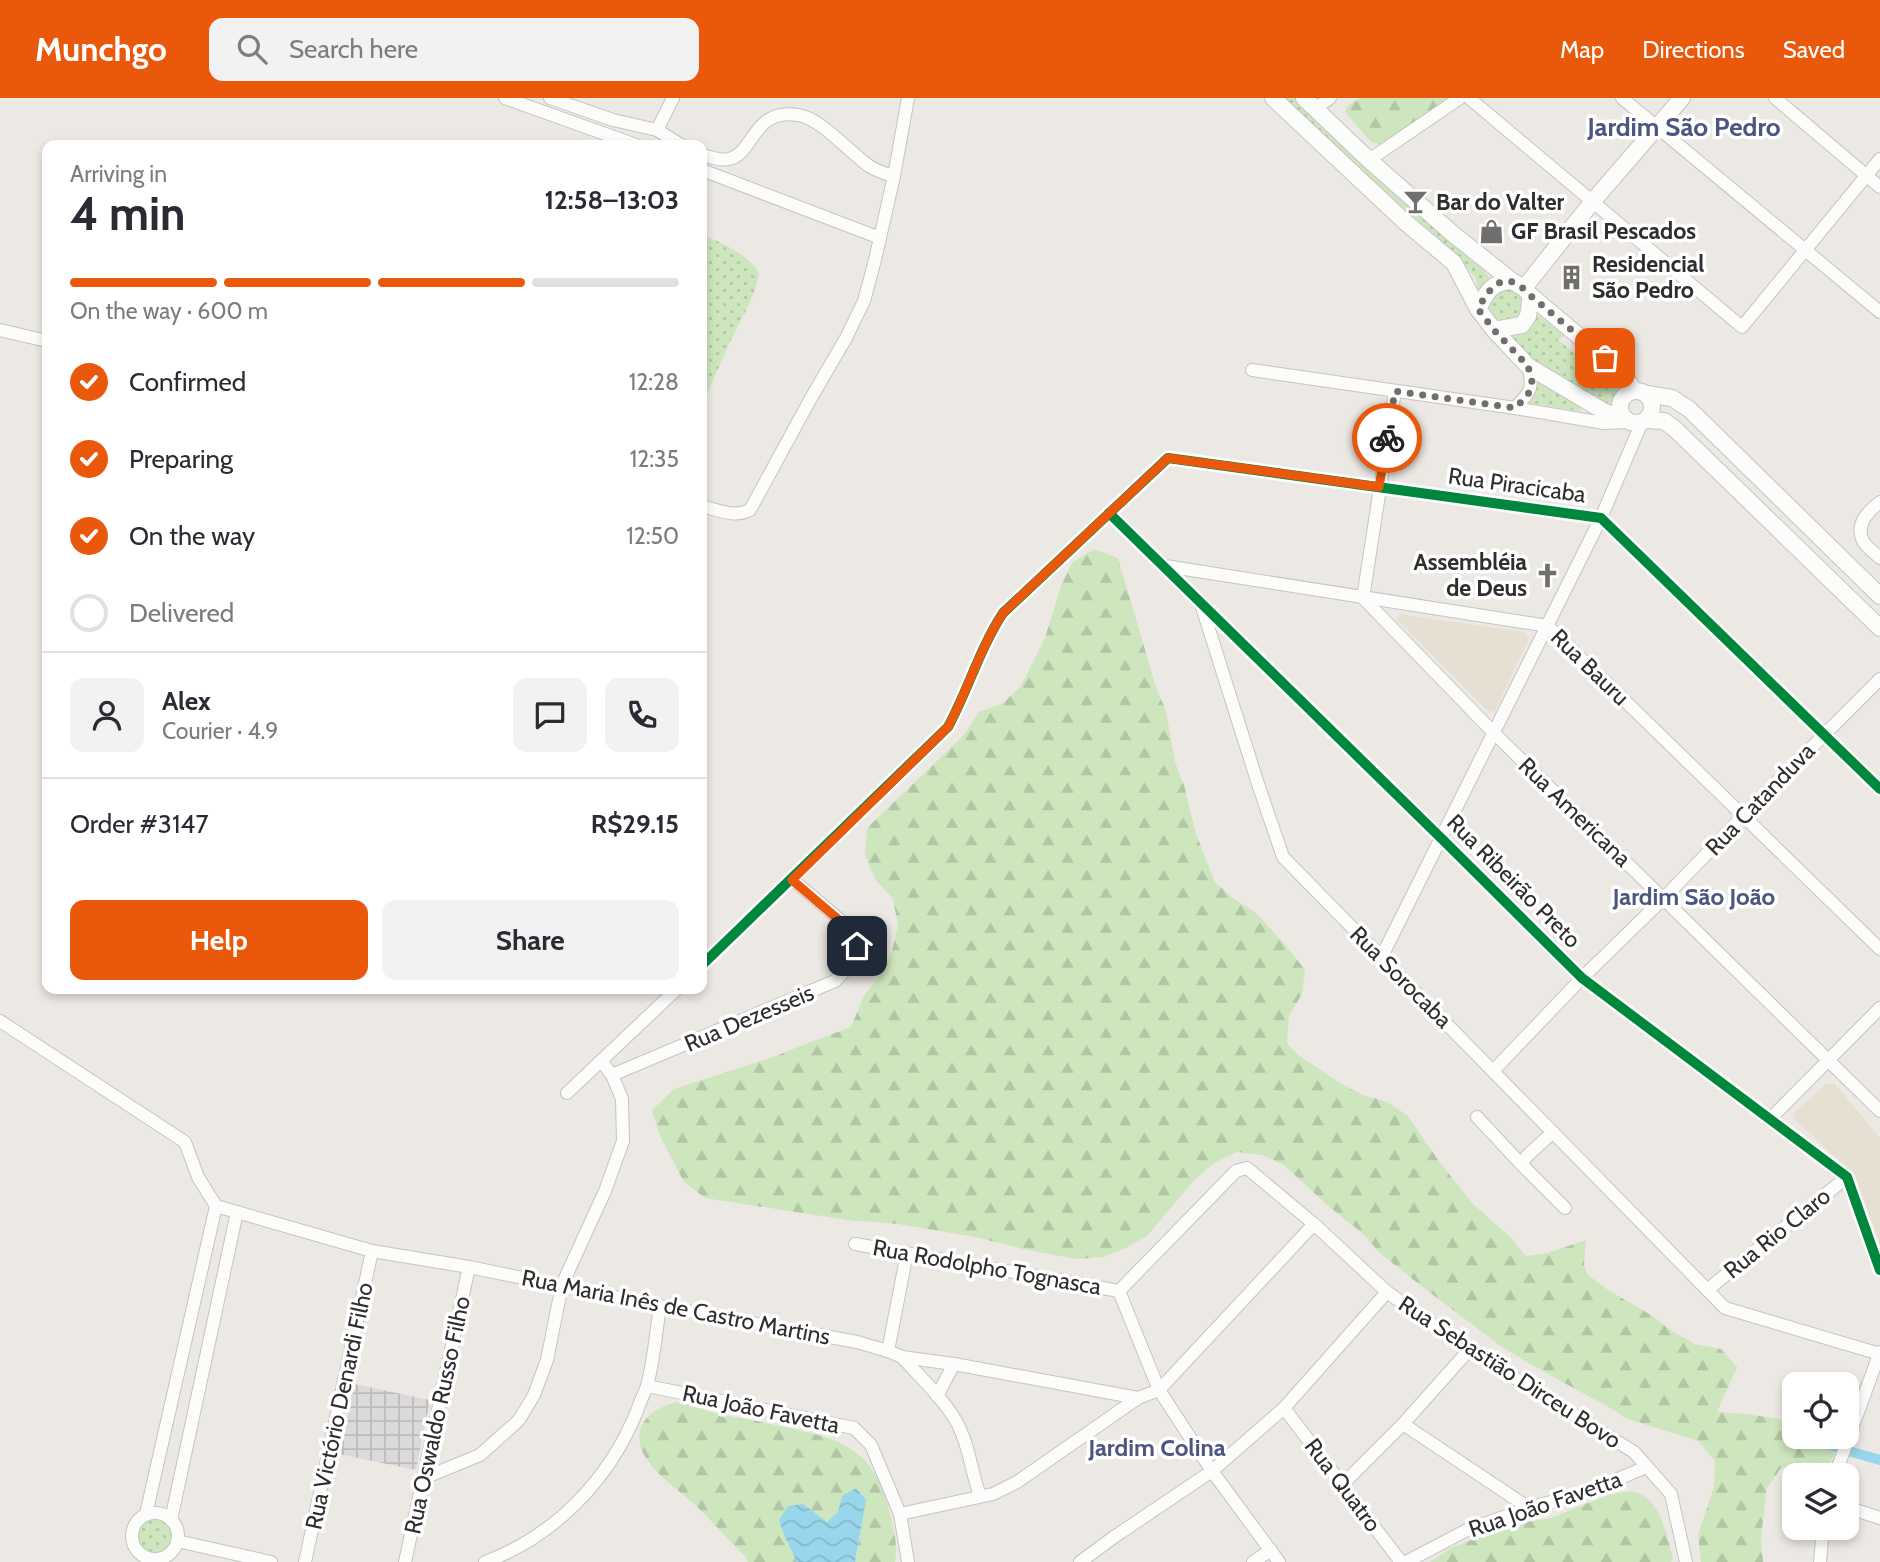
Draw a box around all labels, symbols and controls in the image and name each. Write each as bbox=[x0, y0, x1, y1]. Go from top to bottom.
search box bbox=[209, 18, 699, 81]
text: Munchgo bbox=[35, 29, 167, 69]
icon: search bbox=[233, 30, 271, 68]
text: Search here bbox=[289, 33, 418, 65]
text: Map bbox=[1560, 35, 1604, 64]
text: Directions bbox=[1642, 35, 1745, 64]
text: Saved bbox=[1783, 35, 1845, 64]
district label: Jardim São Pedro bbox=[1586, 111, 1781, 143]
text: Arriving in bbox=[70, 160, 167, 188]
text: 12:58–13:03 bbox=[544, 184, 679, 216]
text: 4 min bbox=[70, 186, 185, 242]
bar icon: Bar do Valter bbox=[1402, 188, 1430, 216]
place label: Bar do Valter bbox=[1436, 188, 1564, 216]
shop icon: GF Brasil Pescados bbox=[1477, 217, 1505, 245]
place label: GF Brasil Pescados bbox=[1511, 217, 1696, 245]
place label: Residencial São Pedro bbox=[1592, 250, 1704, 304]
building icon: Residencial São Pedro bbox=[1558, 263, 1586, 291]
text: On the way · 600 m bbox=[70, 297, 268, 325]
pin bbox=[1575, 328, 1635, 388]
icon: bag bbox=[1586, 339, 1624, 377]
icon: check bbox=[70, 363, 108, 401]
text: Confirmed bbox=[129, 366, 246, 398]
text: 12:28 bbox=[629, 368, 679, 396]
courier bbox=[1352, 403, 1422, 473]
icon: bike bbox=[1368, 419, 1406, 457]
icon: check bbox=[70, 440, 108, 478]
text: Preparing bbox=[129, 443, 233, 475]
text: 12:35 bbox=[630, 445, 679, 473]
street label: Rua Piracicaba bbox=[1446, 461, 1588, 509]
icon: check bbox=[70, 517, 108, 555]
text: On the way bbox=[129, 520, 255, 552]
text: 12:50 bbox=[626, 522, 679, 550]
place label: Assembléia de Deus bbox=[1413, 548, 1528, 602]
church icon: Assembléia de Deus bbox=[1533, 561, 1561, 589]
text: Delivered bbox=[129, 597, 234, 629]
street label: Rua Bauru bbox=[1545, 623, 1635, 711]
button: person bbox=[70, 678, 144, 752]
button: chat bbox=[513, 678, 587, 752]
button: phone bbox=[605, 678, 679, 752]
text: Alex bbox=[162, 685, 211, 717]
text: Courier · 4.9 bbox=[162, 717, 278, 745]
street label: Rua Catanduva bbox=[1699, 737, 1821, 861]
street label: Rua Americana bbox=[1513, 751, 1637, 873]
text: Order #3147 bbox=[70, 808, 208, 840]
text: R$29.15 bbox=[591, 808, 679, 840]
street label: Rua Ribeirão Preto bbox=[1441, 808, 1587, 954]
district label: Jardim São João bbox=[1612, 882, 1776, 911]
button: Help bbox=[70, 900, 368, 980]
button: Share bbox=[382, 900, 679, 980]
pin bbox=[827, 916, 887, 976]
street label: Rua Sorocaba bbox=[1344, 920, 1458, 1034]
icon: home bbox=[838, 927, 876, 965]
street label: Rua Dezesseis bbox=[680, 978, 818, 1058]
street label: Rua Rio Claro bbox=[1718, 1182, 1836, 1284]
street label: Rua Rodolpho Tognasca bbox=[871, 1233, 1103, 1301]
street label: Rua Maria Inês de Castro Martins bbox=[519, 1263, 833, 1351]
street label: Rua Victório Denardi Filho bbox=[299, 1280, 379, 1532]
street label: Rua Sebastião Dirceu Bovo bbox=[1394, 1290, 1626, 1454]
street label: Rua Oswaldo Russo Filho bbox=[398, 1294, 476, 1536]
map controls bbox=[1782, 1372, 1859, 1540]
button: locate bbox=[1782, 1372, 1859, 1449]
street label: Rua João Favetta bbox=[680, 1379, 842, 1439]
district label: Jardim Colina bbox=[1087, 1433, 1226, 1462]
street label: Rua Quatro bbox=[1299, 1433, 1387, 1537]
button: layers bbox=[1782, 1463, 1859, 1540]
street label: Rua João Favetta bbox=[1465, 1465, 1625, 1543]

